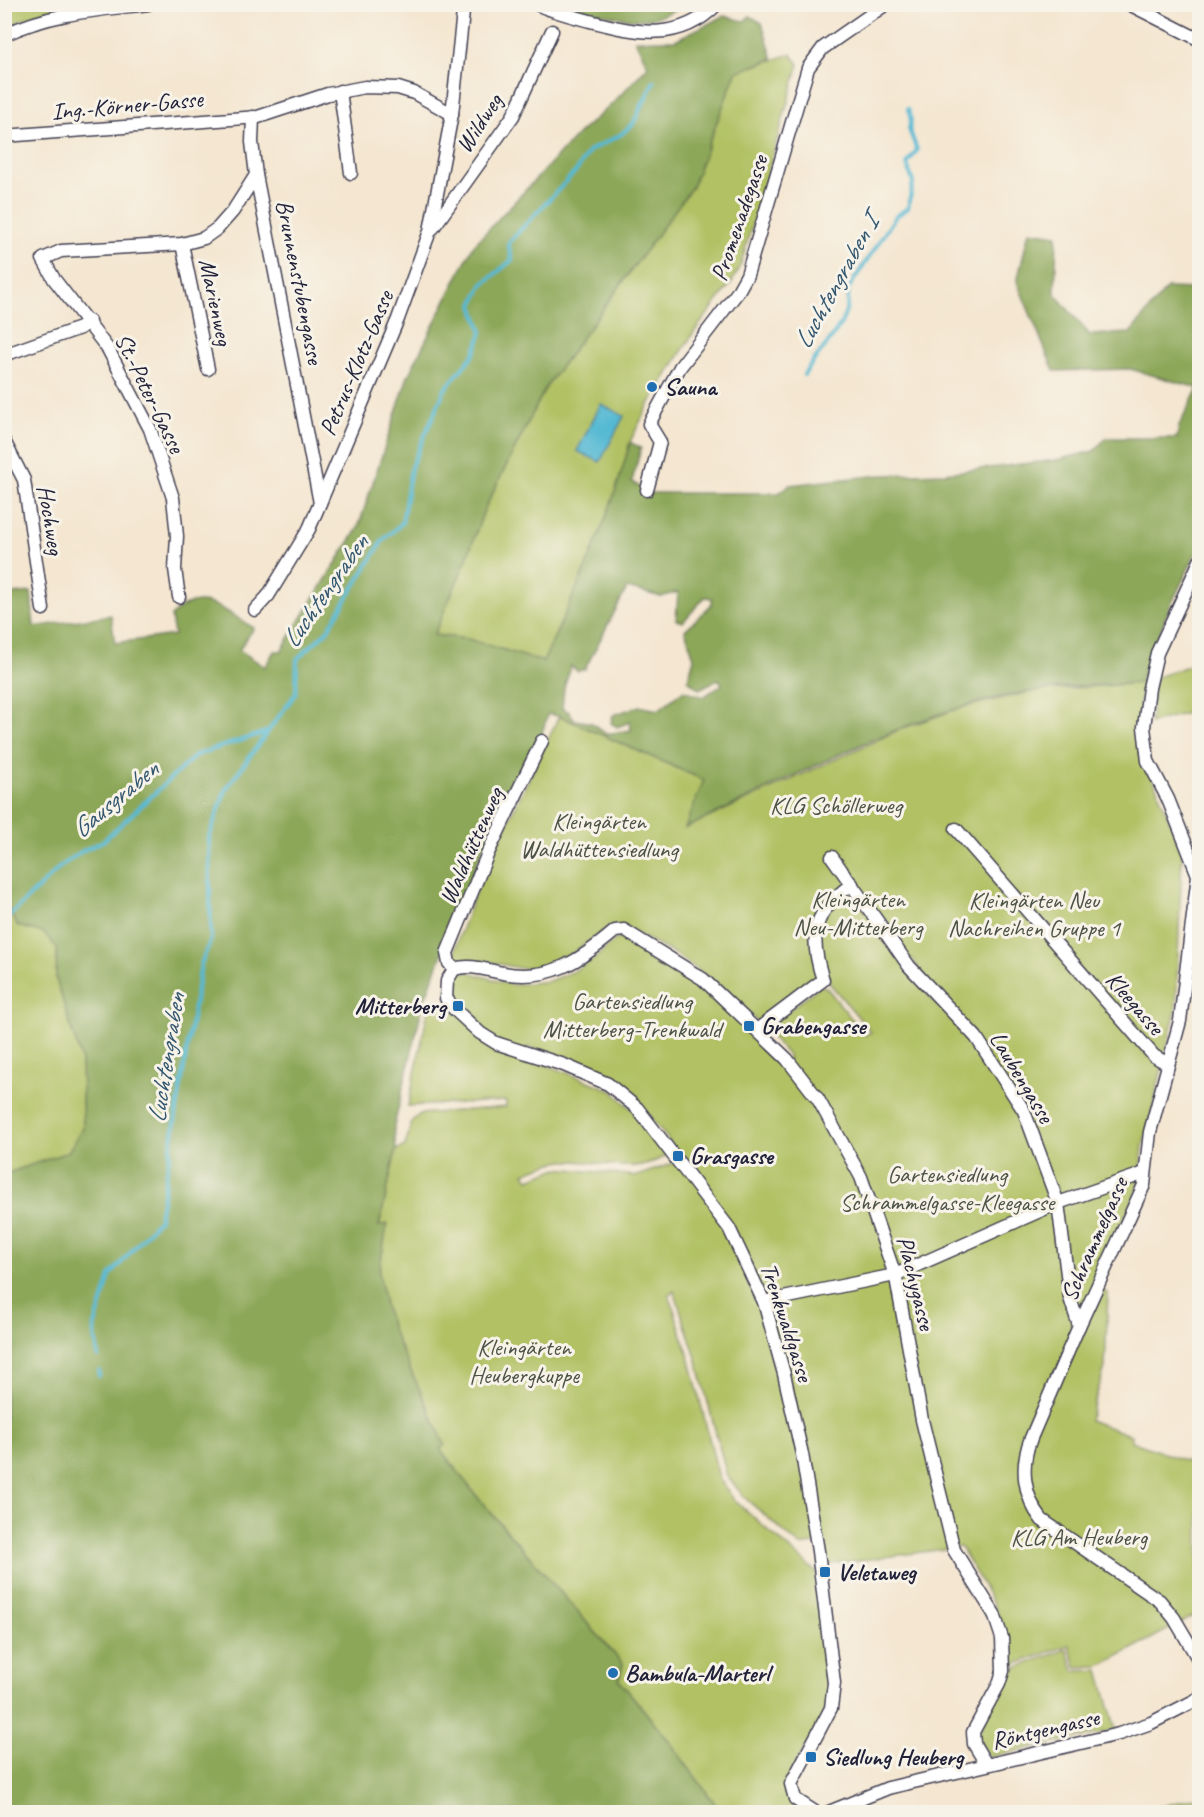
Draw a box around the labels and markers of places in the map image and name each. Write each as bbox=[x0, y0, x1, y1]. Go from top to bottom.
place label: Sauna bbox=[664, 372, 718, 402]
marker: Sauna bbox=[645, 380, 659, 394]
place label: Mitterberg bbox=[355, 991, 448, 1021]
marker: Mitterberg bbox=[451, 999, 465, 1013]
place label: Grabengasse bbox=[761, 1011, 867, 1041]
marker: Grabengasse bbox=[742, 1019, 756, 1033]
place label: Grasgasse bbox=[690, 1141, 775, 1171]
marker: Grasgasse bbox=[671, 1149, 685, 1163]
place label: Veletaweg bbox=[837, 1557, 918, 1587]
marker: Veletaweg bbox=[818, 1565, 832, 1579]
place label: Bambula-Marterl bbox=[625, 1658, 774, 1688]
marker: Bambula-Marterl bbox=[606, 1666, 620, 1680]
place label: Siedlung Heuberg bbox=[823, 1742, 965, 1772]
marker: Siedlung Heuberg bbox=[804, 1750, 818, 1764]

